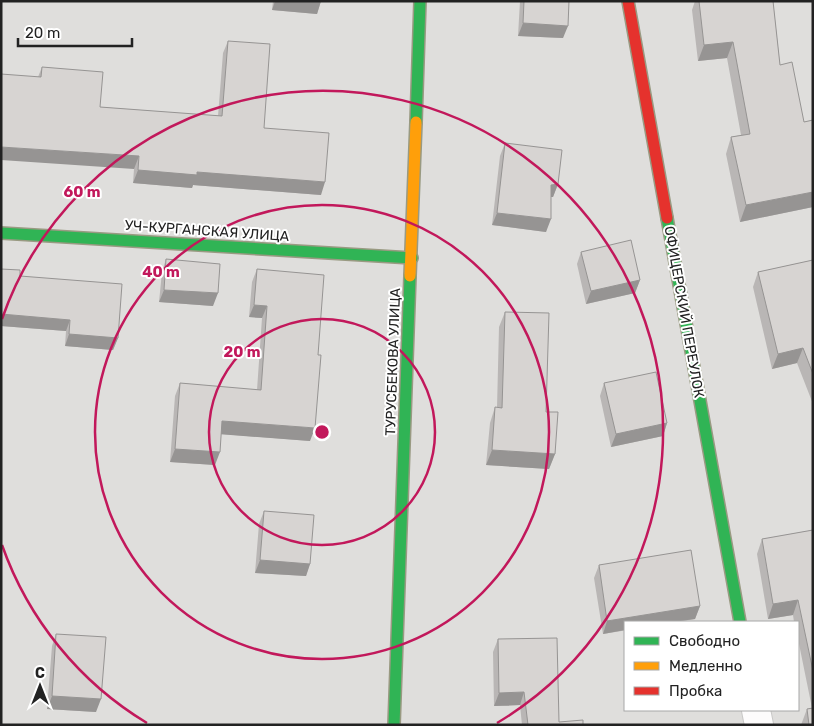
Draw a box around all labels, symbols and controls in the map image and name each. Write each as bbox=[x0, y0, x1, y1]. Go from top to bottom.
scale bar bbox=[18, 15, 131, 47]
text: 20 m bbox=[25, 24, 60, 42]
text: 60 m bbox=[64, 183, 100, 201]
street label: УЧ-КУРГАНСКАЯ УЛИЦА bbox=[124, 217, 290, 245]
street label: ОФИЦЕРСКИЙ ПЕРЕУЛОК bbox=[661, 225, 708, 399]
text: 40 m bbox=[142, 263, 180, 281]
street label: ТУРУСБЕКОВА УЛИЦА bbox=[382, 287, 404, 436]
text: 20 m bbox=[224, 343, 260, 361]
centre of rings bbox=[313, 423, 331, 441]
legend bbox=[624, 621, 799, 711]
text: Свободно bbox=[669, 632, 740, 650]
text: Медленно bbox=[669, 657, 742, 675]
north arrow bbox=[15, 661, 65, 711]
text: С bbox=[35, 665, 45, 682]
text: Пробка bbox=[669, 682, 722, 700]

